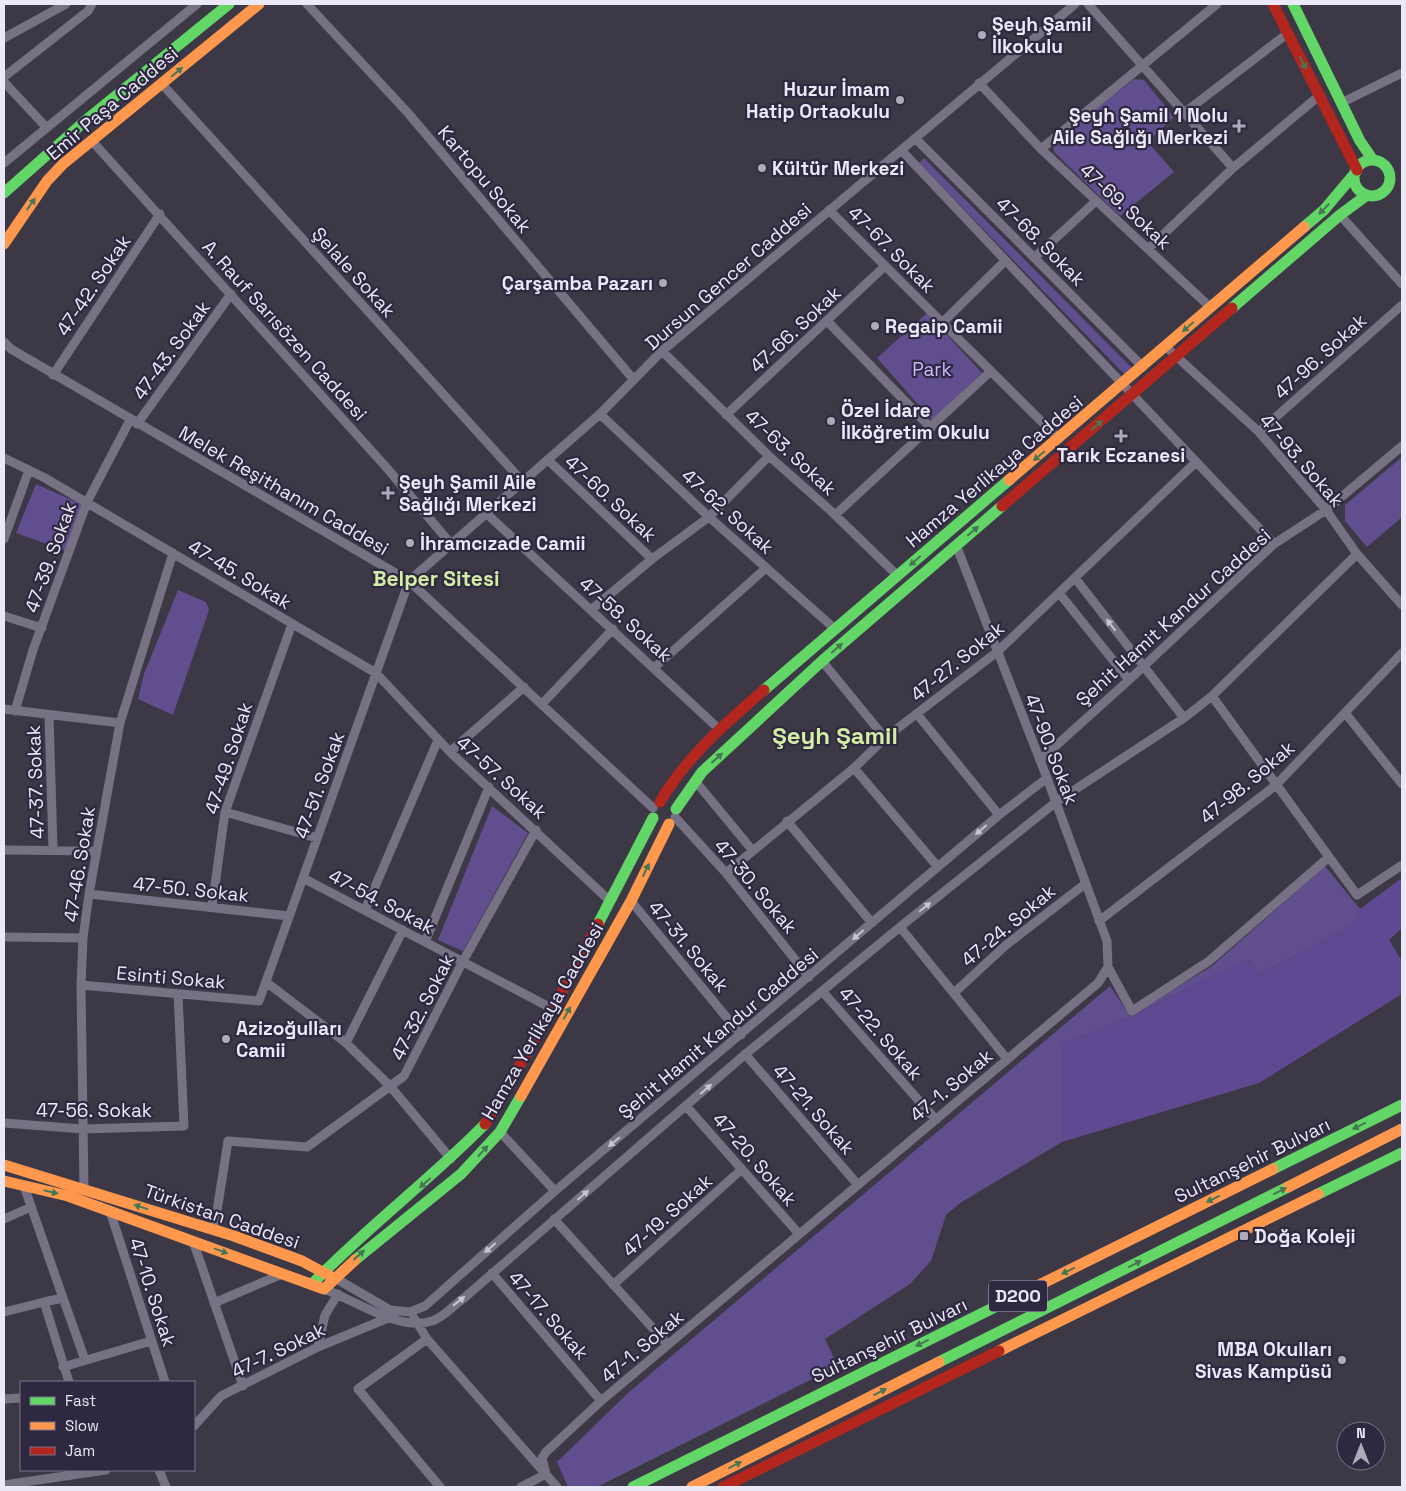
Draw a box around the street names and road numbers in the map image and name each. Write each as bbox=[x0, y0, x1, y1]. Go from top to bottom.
street label: Emir Paşa Caddesi bbox=[41, 41, 183, 166]
street label: Kartopu Sokak bbox=[432, 120, 537, 238]
street label: 47-69. Sokak bbox=[1075, 158, 1177, 255]
street label: 47-68. Sokak bbox=[991, 191, 1091, 291]
street label: Dursun Gencer Caddesi bbox=[640, 197, 817, 356]
street label: 47-67. Sokak bbox=[843, 200, 941, 298]
street label: Şelale Sokak bbox=[306, 222, 401, 323]
street label: 47-42. Sokak bbox=[50, 230, 136, 341]
street label: A. Rauf Sarısözen Caddesi bbox=[197, 235, 373, 426]
street label: 47-66. Sokak bbox=[744, 281, 846, 378]
street label: 47-43. Sokak bbox=[127, 296, 216, 405]
street label: 47-96. Sokak bbox=[1269, 308, 1372, 405]
street label: Hamza Yerlikaya Caddesi bbox=[900, 390, 1088, 553]
street label: 47-63. Sokak bbox=[740, 404, 842, 501]
street label: 47-93. Sokak bbox=[1254, 408, 1349, 512]
street label: Melek Reşithanım Caddesi bbox=[174, 420, 393, 561]
street label: 47-60. Sokak bbox=[559, 449, 662, 547]
street label: 47-62. Sokak bbox=[676, 463, 779, 560]
street label: 47-39. Sokak bbox=[19, 498, 82, 616]
street label: Şehit Hamit Kandur Caddesi bbox=[1071, 523, 1276, 712]
street label: 47-45. Sokak bbox=[183, 534, 296, 615]
street label: 47-58. Sokak bbox=[574, 571, 677, 668]
street label: 47-27. Sokak bbox=[905, 616, 1009, 707]
street label: 47-90. Sokak bbox=[1019, 690, 1084, 808]
street label: 47-49. Sokak bbox=[199, 699, 258, 817]
street label: 47-37. Sokak bbox=[21, 725, 50, 839]
street label: 47-51. Sokak bbox=[289, 728, 350, 842]
street label: 47-57. Sokak bbox=[451, 730, 552, 825]
street label: 47-98. Sokak bbox=[1195, 735, 1300, 829]
street label: 47-46. Sokak bbox=[58, 805, 101, 924]
street label: 47-30. Sokak bbox=[709, 834, 803, 939]
street label: 47-54. Sokak bbox=[325, 863, 439, 940]
street label: 47-50. Sokak bbox=[132, 871, 250, 908]
street label: 47-24. Sokak bbox=[956, 879, 1061, 972]
street label: 47-31. Sokak bbox=[643, 895, 734, 997]
street label: Hamza Yerlikaya Caddesi bbox=[476, 918, 609, 1125]
street label: Şehit Hamit Kandur Caddesi bbox=[613, 942, 824, 1125]
street label: 47-32. Sokak bbox=[385, 950, 460, 1065]
street label: Esinti Sokak bbox=[115, 960, 227, 995]
street label: 47-22. Sokak bbox=[833, 981, 928, 1085]
street label: 47-1. Sokak bbox=[905, 1043, 998, 1127]
street label: 47-21. Sokak bbox=[767, 1059, 860, 1160]
street label: 47-56. Sokak bbox=[36, 1098, 152, 1123]
street label: 47-20. Sokak bbox=[707, 1107, 802, 1211]
street label: Sultanşehir Bulvarı bbox=[1170, 1112, 1334, 1209]
street label: 47-19. Sokak bbox=[617, 1168, 718, 1262]
street label: Türkistan Caddesi bbox=[141, 1178, 303, 1255]
street label: 47-10. Sokak bbox=[123, 1235, 182, 1350]
street label: 47-17. Sokak bbox=[503, 1265, 594, 1365]
road number: D200 bbox=[989, 1280, 1047, 1312]
street label: Sultanşehir Bulvarı bbox=[807, 1292, 971, 1389]
street label: 47-1. Sokak bbox=[596, 1304, 689, 1388]
street label: 47-7. Sokak bbox=[227, 1317, 329, 1384]

